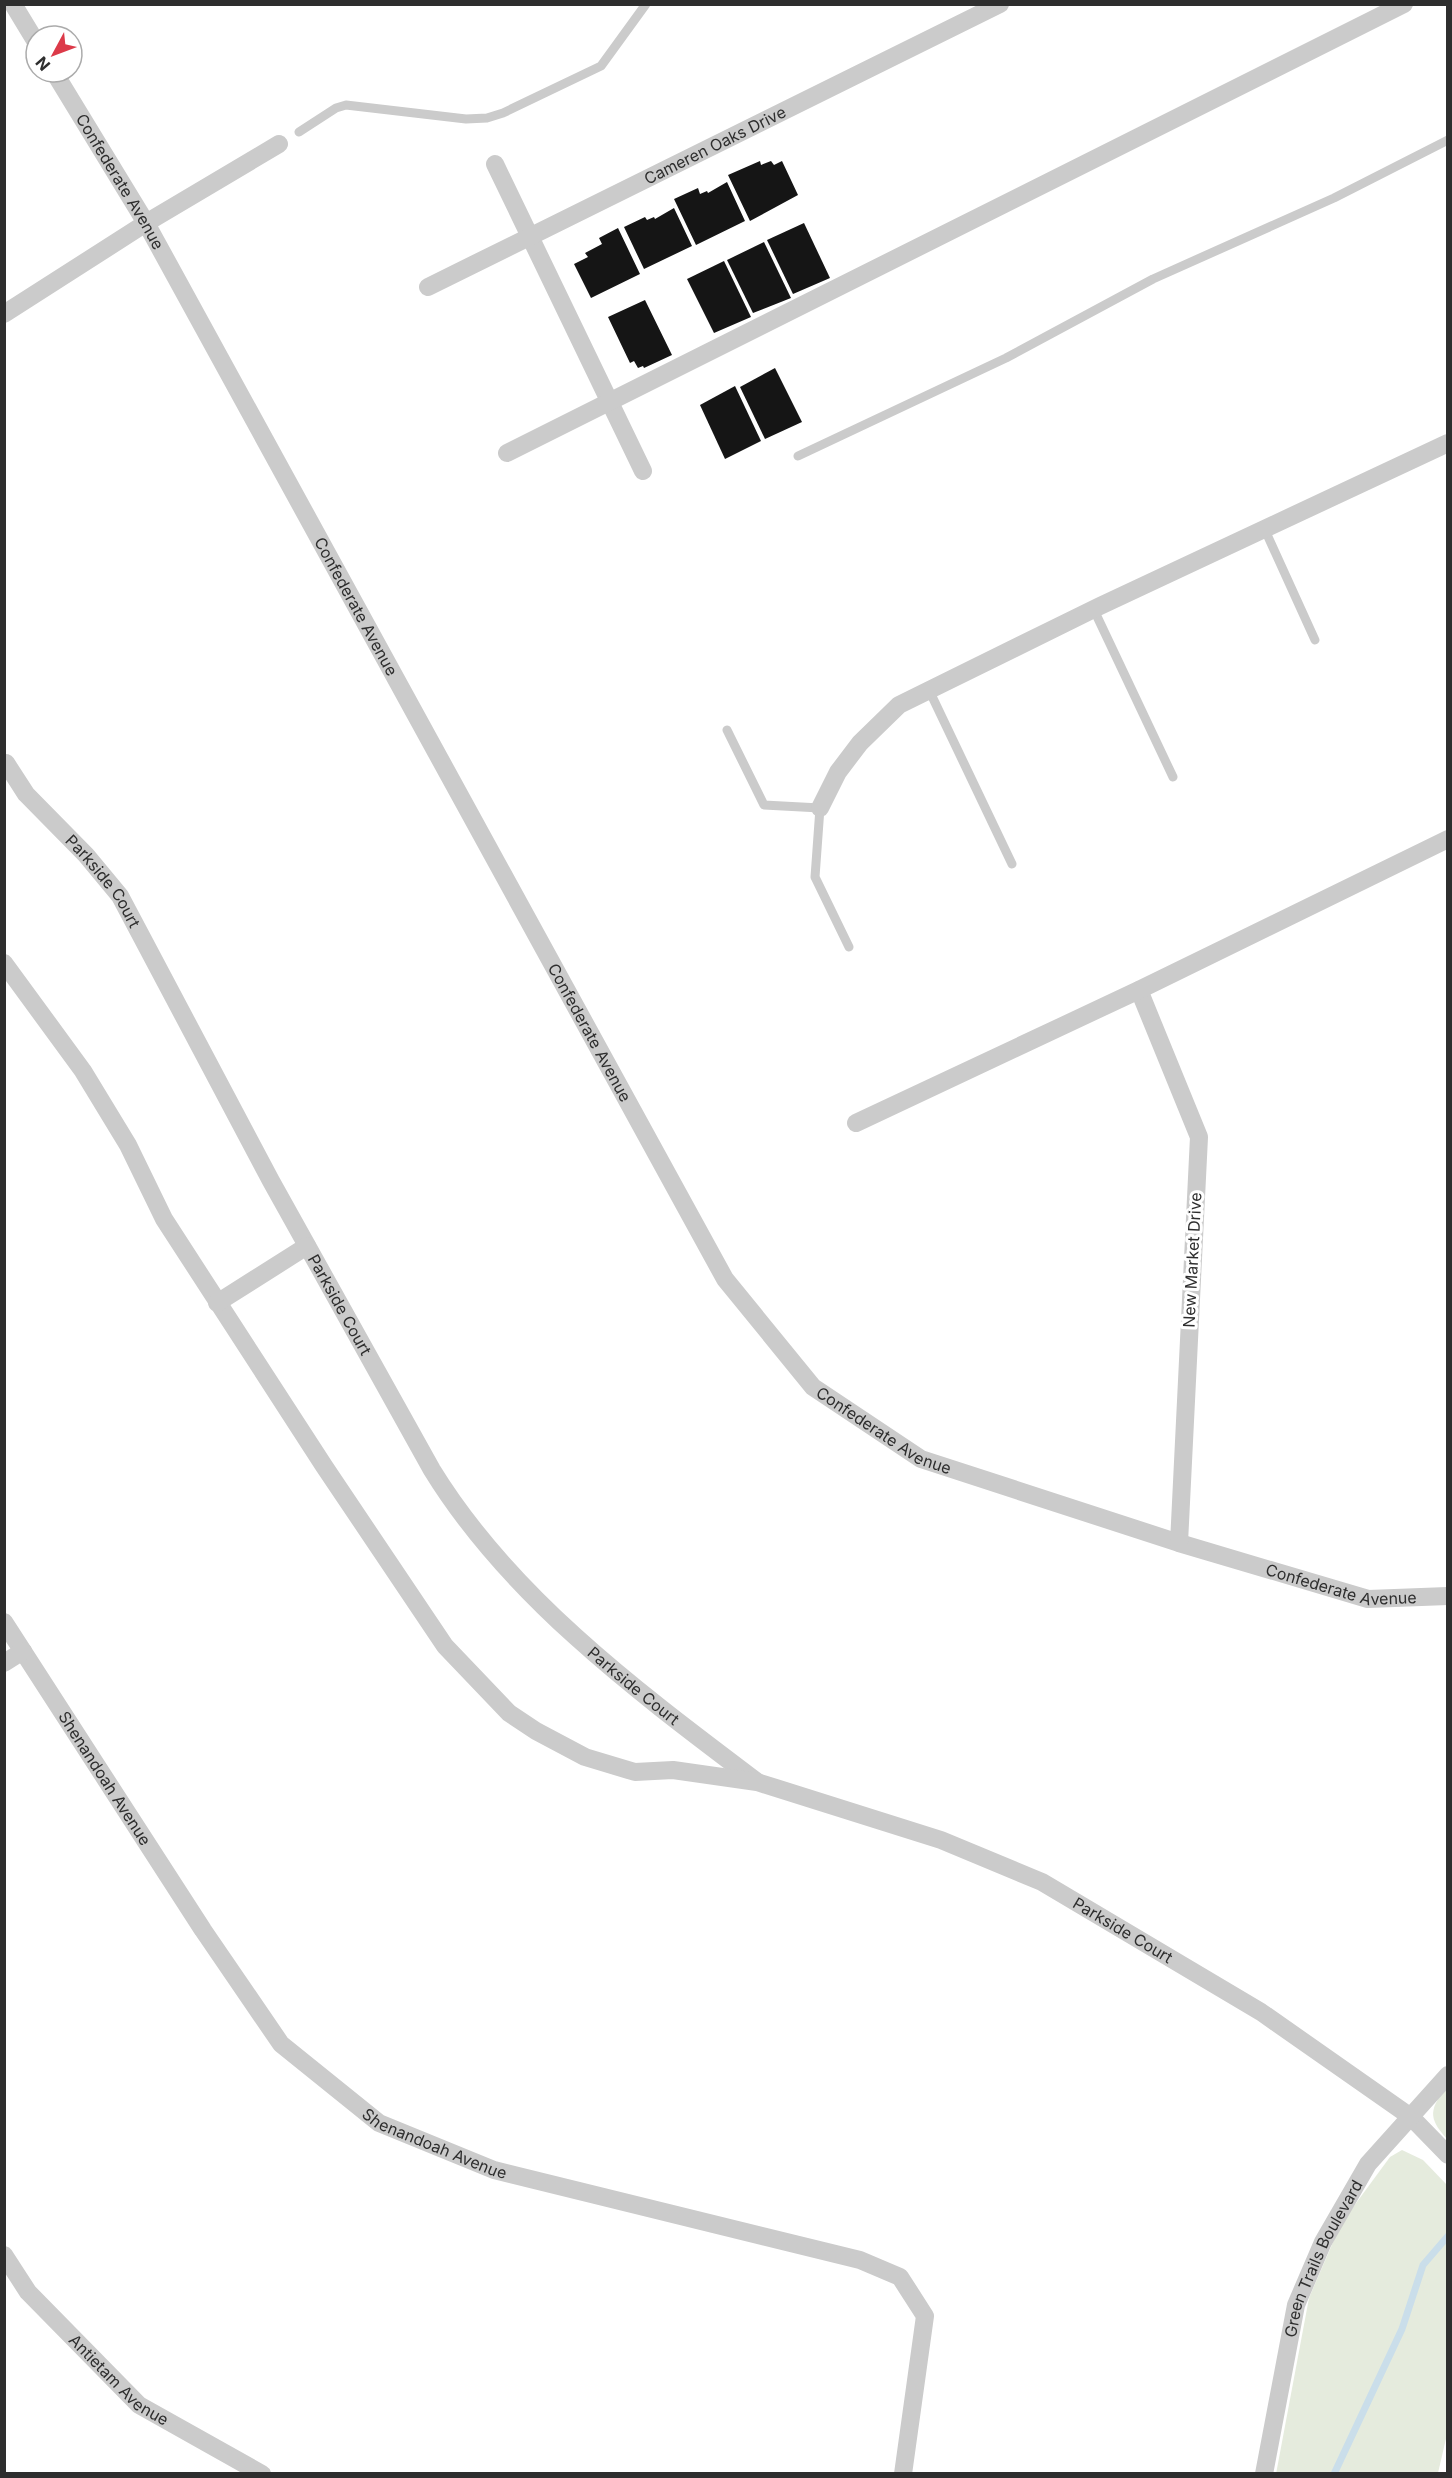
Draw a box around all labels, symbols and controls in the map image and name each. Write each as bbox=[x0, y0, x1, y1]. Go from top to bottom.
north arrow bbox=[24, 24, 84, 84]
text: N bbox=[31, 53, 54, 75]
street label: Cameren Oaks Drive bbox=[641, 102, 789, 189]
street label: Confederate Avenue bbox=[72, 110, 169, 253]
street label: Confederate Avenue bbox=[310, 534, 402, 679]
street label: Parkside Court bbox=[61, 830, 145, 931]
street label: Confederate Avenue bbox=[544, 960, 636, 1105]
street label: New Market Drive bbox=[1178, 1192, 1206, 1328]
street label: Parkside Court bbox=[304, 1251, 376, 1359]
street label: Confederate Avenue bbox=[813, 1382, 954, 1478]
street label: Confederate Avenue bbox=[1263, 1559, 1417, 1610]
street label: Parkside Court bbox=[584, 1642, 683, 1729]
street label: Shenandoah Avenue bbox=[54, 1707, 156, 1849]
street label: Parkside Court bbox=[1069, 1893, 1176, 1967]
street label: Shenandoah Avenue bbox=[358, 2104, 509, 2183]
street label: Green Trails Boulevard bbox=[1280, 2176, 1367, 2339]
street label: Antietam Avenue bbox=[65, 2330, 172, 2430]

